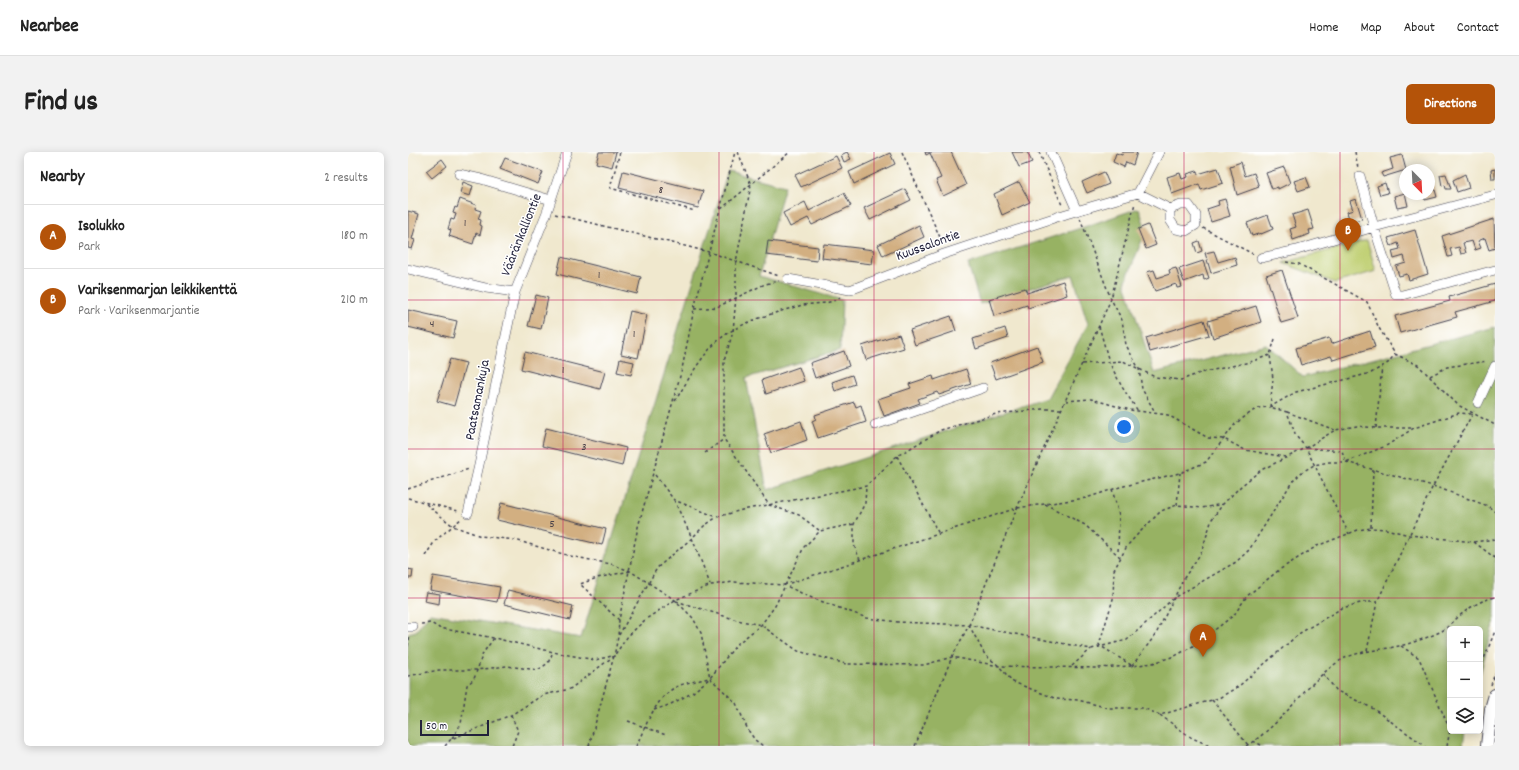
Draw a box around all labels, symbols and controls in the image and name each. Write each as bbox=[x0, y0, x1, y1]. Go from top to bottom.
text: Nearbee bbox=[20, 14, 79, 41]
text: Home bbox=[1309, 18, 1338, 38]
text: Map bbox=[1360, 18, 1382, 38]
text: About bbox=[1404, 18, 1435, 38]
text: Contact bbox=[1457, 18, 1499, 38]
text: Find us bbox=[24, 84, 98, 124]
button: Directions bbox=[1406, 84, 1495, 124]
north arrow bbox=[1399, 164, 1435, 200]
text: Nearby bbox=[40, 166, 84, 190]
text: 2 results bbox=[324, 169, 368, 188]
house number: 8 bbox=[659, 182, 664, 199]
street label: Vääränkalliontie bbox=[496, 191, 548, 279]
house number: 1 bbox=[464, 215, 466, 232]
text: Isolukko bbox=[78, 216, 125, 238]
pin: B bbox=[1335, 218, 1361, 251]
street label: Kuussalontie bbox=[893, 225, 963, 267]
text: A bbox=[49, 227, 57, 246]
text: 180 m bbox=[341, 227, 368, 246]
text: Park bbox=[78, 238, 100, 257]
house number: 1 bbox=[598, 267, 600, 284]
text: Variksenmarjan leikkikenttä bbox=[78, 280, 237, 302]
text: B bbox=[50, 291, 56, 310]
text: 210 m bbox=[340, 291, 368, 310]
text: Park · Variksenmarjantie bbox=[78, 302, 199, 321]
house number: 4 bbox=[430, 316, 435, 333]
house number: 1 bbox=[633, 326, 635, 343]
street label: Paatsamankuja bbox=[460, 358, 496, 442]
house number: 1 bbox=[562, 362, 564, 379]
your location bbox=[1114, 417, 1134, 437]
house number: 3 bbox=[581, 439, 587, 456]
house number: 5 bbox=[549, 516, 555, 533]
pin: A bbox=[1190, 624, 1216, 657]
map controls bbox=[1447, 626, 1483, 734]
button: + bbox=[1447, 626, 1483, 662]
button: − bbox=[1447, 662, 1483, 698]
button: layers bbox=[1447, 698, 1483, 734]
scale bar bbox=[420, 718, 489, 737]
text: 50 m bbox=[426, 719, 447, 735]

